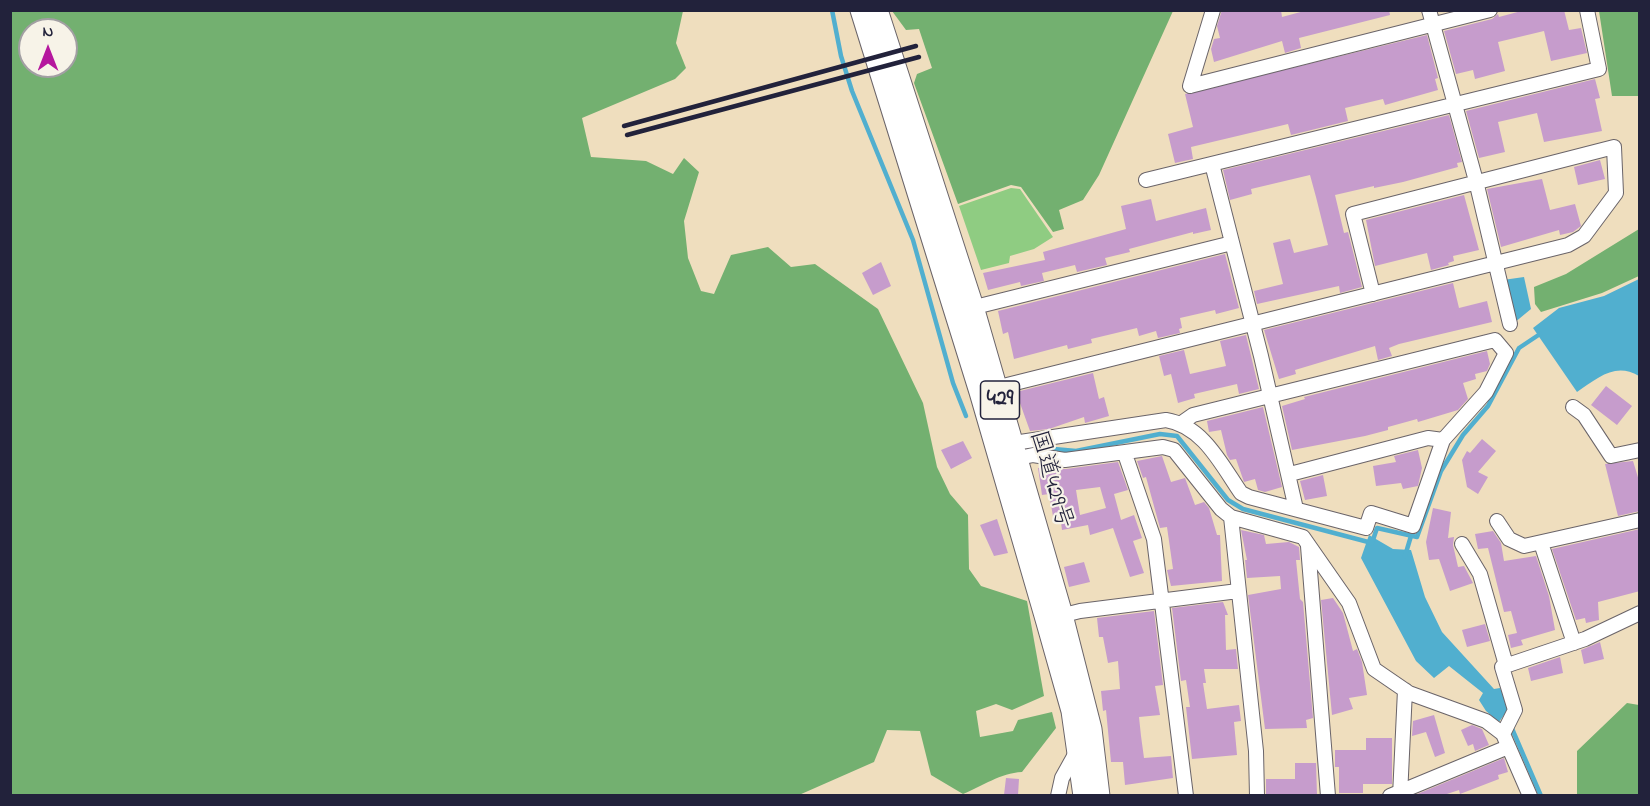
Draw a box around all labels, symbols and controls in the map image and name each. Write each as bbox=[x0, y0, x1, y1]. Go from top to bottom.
north arrow bbox=[18, 18, 78, 78]
text: N bbox=[43, 20, 53, 44]
road number: 429 bbox=[980, 381, 1020, 419]
street label: 国道429号 bbox=[1021, 427, 1077, 533]

